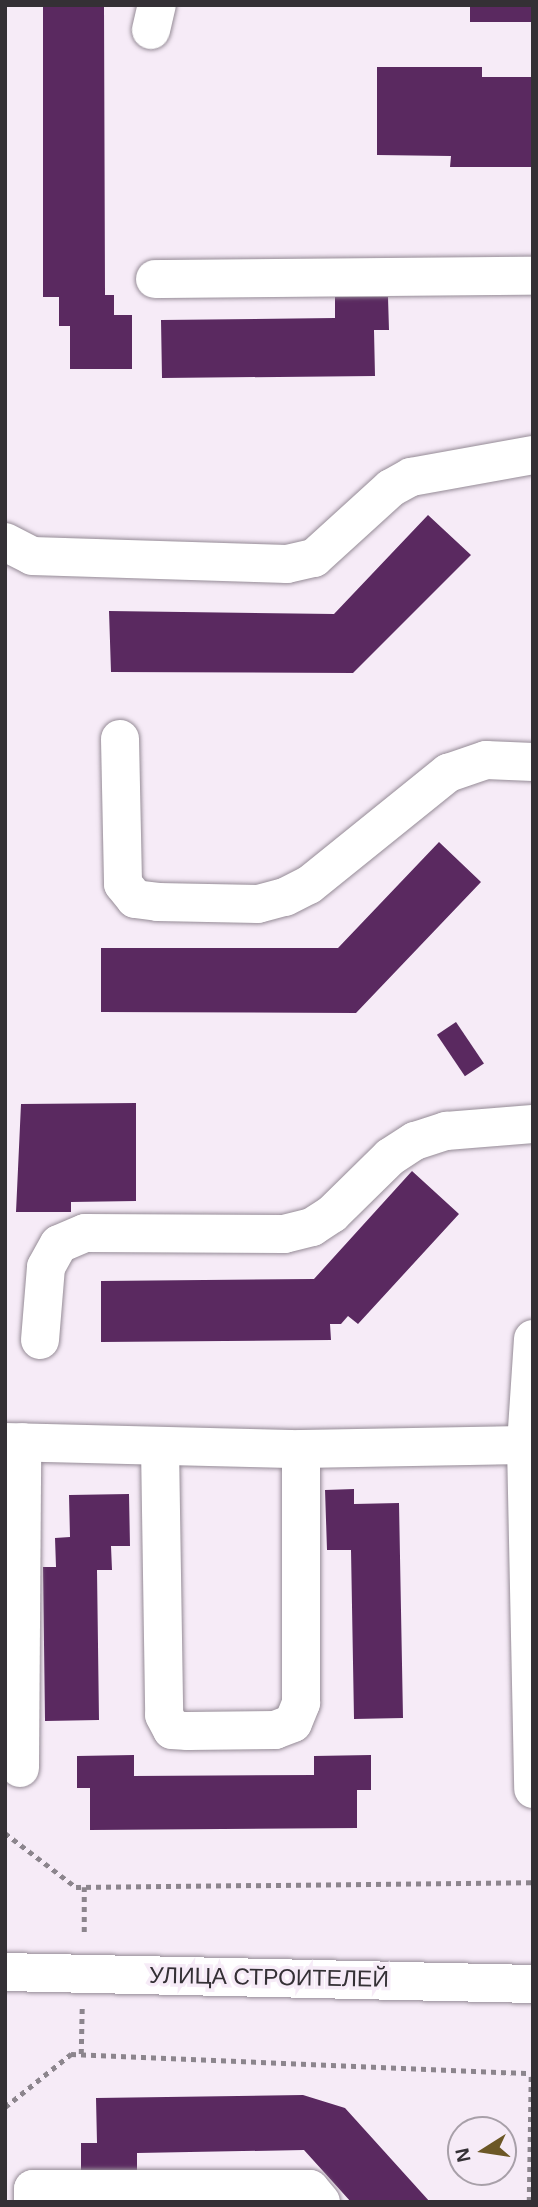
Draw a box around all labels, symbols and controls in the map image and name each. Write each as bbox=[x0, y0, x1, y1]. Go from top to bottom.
street label: УЛИЦА СТРОИТЕЛЕЙ bbox=[149, 1961, 389, 1993]
north arrow bbox=[447, 2116, 517, 2186]
text: N bbox=[451, 2146, 475, 2164]

